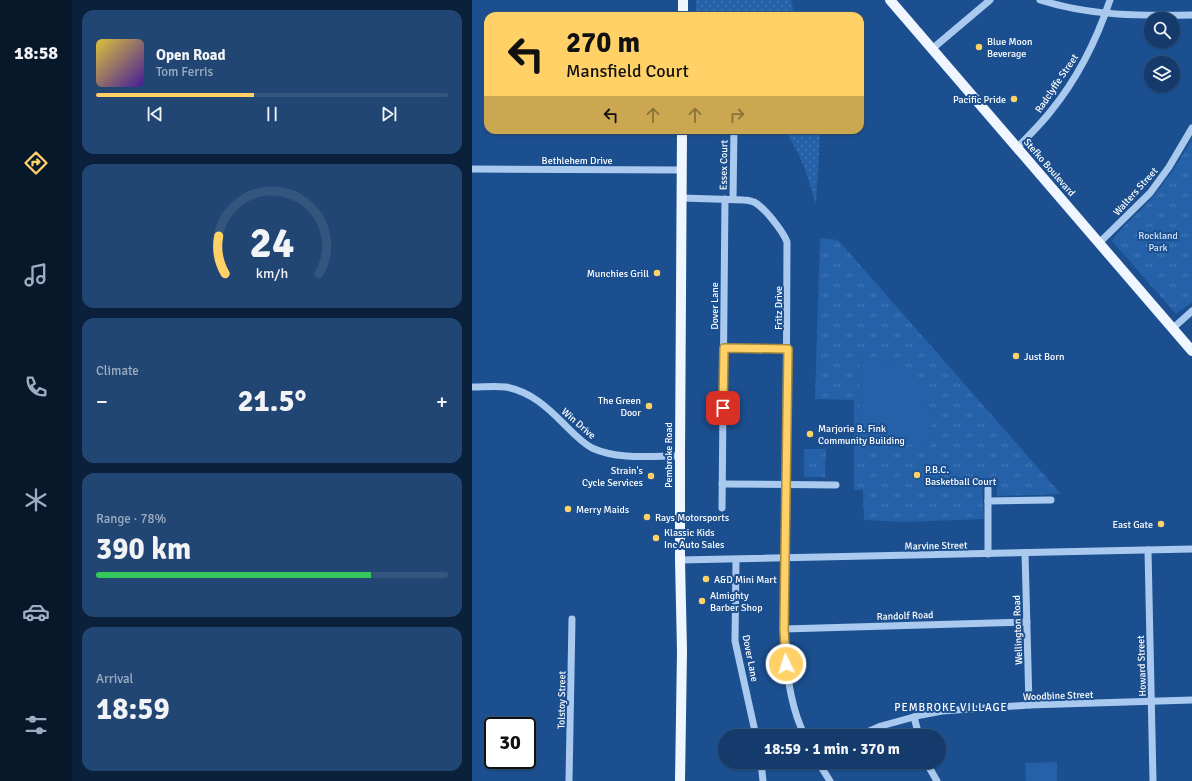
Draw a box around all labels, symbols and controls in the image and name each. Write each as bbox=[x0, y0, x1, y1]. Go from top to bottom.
map controls bbox=[1144, 12, 1180, 92]
button: search bbox=[1144, 12, 1180, 48]
text: 270 m bbox=[566, 26, 640, 60]
icon: left bbox=[500, 28, 552, 80]
place label: Blue Moon Beverage bbox=[987, 36, 1032, 60]
text: 18:58 bbox=[14, 42, 58, 64]
marker: Blue Moon Beverage bbox=[974, 42, 984, 52]
text: Open Road bbox=[156, 46, 226, 64]
street label: Radclyffe Street bbox=[1033, 52, 1081, 115]
button: layers bbox=[1144, 56, 1180, 92]
text: Mansfield Court bbox=[566, 60, 689, 82]
text: Tom Ferris bbox=[156, 64, 213, 80]
place label: Pacific Pride bbox=[953, 94, 1006, 106]
marker: Pacific Pride bbox=[1009, 94, 1019, 104]
icon: previous bbox=[144, 103, 166, 125]
icon: pause bbox=[261, 103, 283, 125]
icon: next bbox=[378, 103, 400, 125]
icon: left bbox=[600, 104, 622, 126]
icon: ahead bbox=[642, 104, 664, 126]
icon: ahead bbox=[684, 104, 706, 126]
icon: right bbox=[726, 104, 748, 126]
street label: Stefko Boulevard bbox=[1021, 136, 1078, 199]
street label: Essex Court bbox=[718, 139, 730, 190]
icon: directions bbox=[22, 149, 50, 177]
street label: Bethlehem Drive bbox=[542, 155, 612, 167]
street label: Walters Street bbox=[1111, 165, 1161, 218]
text: 24 bbox=[250, 218, 294, 269]
park label: Rockland Park bbox=[1138, 230, 1178, 254]
icon: music bbox=[22, 261, 50, 289]
text: km/h bbox=[256, 265, 288, 282]
place label: Munchies Grill bbox=[587, 268, 649, 280]
marker: Munchies Grill bbox=[652, 268, 662, 278]
street label: Dover Lane bbox=[709, 282, 721, 330]
street label: Fritz Drive bbox=[773, 286, 785, 330]
marker: Just Born bbox=[1011, 351, 1021, 361]
place label: Just Born bbox=[1024, 351, 1064, 363]
text: Climate bbox=[96, 363, 139, 379]
icon: phone bbox=[22, 373, 50, 401]
text: 21.5° bbox=[237, 383, 307, 420]
text: − bbox=[96, 388, 108, 415]
text: + bbox=[436, 388, 448, 415]
pin bbox=[706, 391, 740, 425]
place label: The Green Door bbox=[598, 395, 641, 419]
icon: arrive bbox=[712, 397, 734, 419]
marker: The Green Door bbox=[644, 401, 654, 411]
street label: Win Drive bbox=[559, 406, 598, 442]
street label: Pembroke Road bbox=[663, 422, 675, 488]
place label: Marjorie B. Fink Community Building bbox=[818, 423, 905, 447]
marker: Marjorie B. Fink Community Building bbox=[805, 429, 815, 439]
place label: P.B.C. Basketball Court bbox=[925, 464, 997, 488]
place label: Strain's Cycle Services bbox=[582, 465, 644, 489]
marker: P.B.C. Basketball Court bbox=[912, 470, 922, 480]
marker: Strain's Cycle Services bbox=[646, 471, 656, 481]
icon: climate bbox=[22, 486, 50, 514]
marker: Merry Maids bbox=[563, 504, 573, 514]
place label: Merry Maids bbox=[576, 504, 630, 516]
text: Range · 78% bbox=[96, 511, 166, 527]
marker: Rays Motorsports bbox=[642, 512, 652, 522]
place label: Rays Motorsports bbox=[655, 512, 730, 524]
place label: East Gate bbox=[1112, 519, 1153, 531]
marker: East Gate bbox=[1156, 519, 1166, 529]
place label: Klassic Kids Inc Auto Sales bbox=[664, 527, 725, 551]
text: 390 km bbox=[96, 531, 191, 568]
marker: Klassic Kids Inc Auto Sales bbox=[651, 533, 661, 543]
street label: Marvine Street bbox=[904, 539, 968, 553]
marker: A&D Mini Mart bbox=[701, 574, 711, 584]
place label: A&D Mini Mart bbox=[714, 574, 777, 586]
place label: Almighty Barber Shop bbox=[710, 590, 762, 614]
street label: Wellington Road bbox=[1011, 595, 1025, 665]
marker: Almighty Barber Shop bbox=[697, 596, 707, 606]
icon: car bbox=[22, 598, 50, 626]
street label: Randolf Road bbox=[876, 609, 934, 623]
street label: Dover Lane bbox=[740, 634, 760, 683]
street label: Howard Street bbox=[1135, 635, 1149, 697]
position arrow bbox=[765, 643, 807, 685]
street label: Tolstoy Street bbox=[555, 670, 569, 729]
text: Arrival bbox=[96, 671, 133, 687]
street label: Woodbine Street bbox=[1023, 689, 1094, 703]
text: 18:59 bbox=[96, 691, 170, 728]
district label: PEMBROKE VILLAGE bbox=[894, 701, 1008, 714]
icon: filters bbox=[22, 711, 50, 739]
speed limit sign: 30 bbox=[484, 717, 536, 769]
text: 18:59 · 1 min · 370 m bbox=[764, 740, 900, 758]

